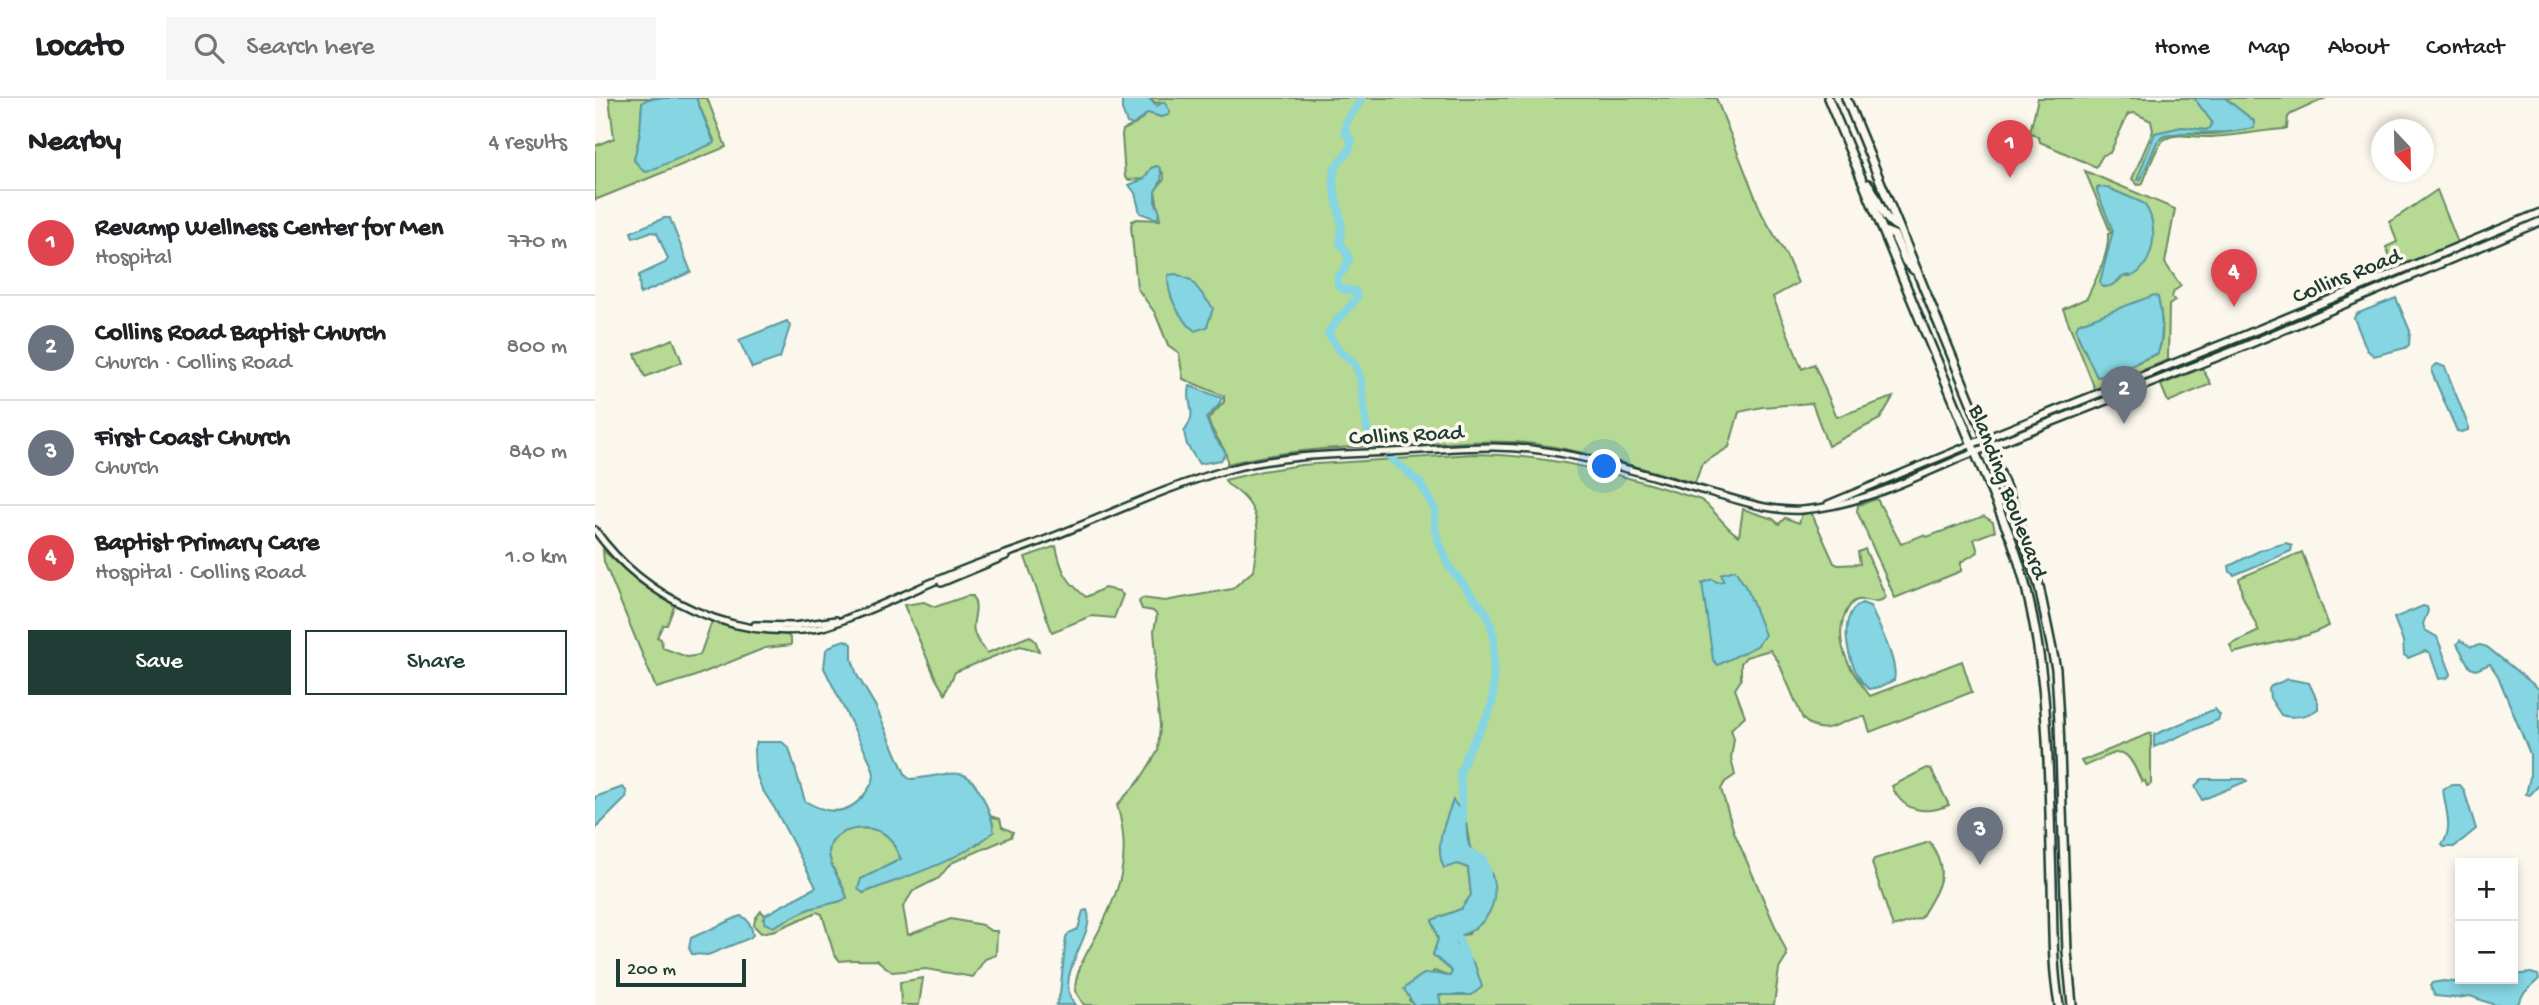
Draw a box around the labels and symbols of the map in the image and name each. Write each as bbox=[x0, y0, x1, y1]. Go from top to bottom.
north arrow bbox=[2371, 119, 2434, 182]
pin: 1 bbox=[1987, 120, 2033, 178]
street label: Collins Road bbox=[2289, 243, 2407, 311]
pin: 4 bbox=[2211, 249, 2257, 307]
pin: 2 bbox=[2101, 366, 2147, 424]
street label: Blanding Boulevard bbox=[1961, 400, 2053, 585]
street label: Collins Road bbox=[1348, 420, 1466, 453]
your location bbox=[1587, 449, 1621, 483]
pin: 3 bbox=[1957, 807, 2003, 865]
scale bar bbox=[616, 956, 745, 988]

